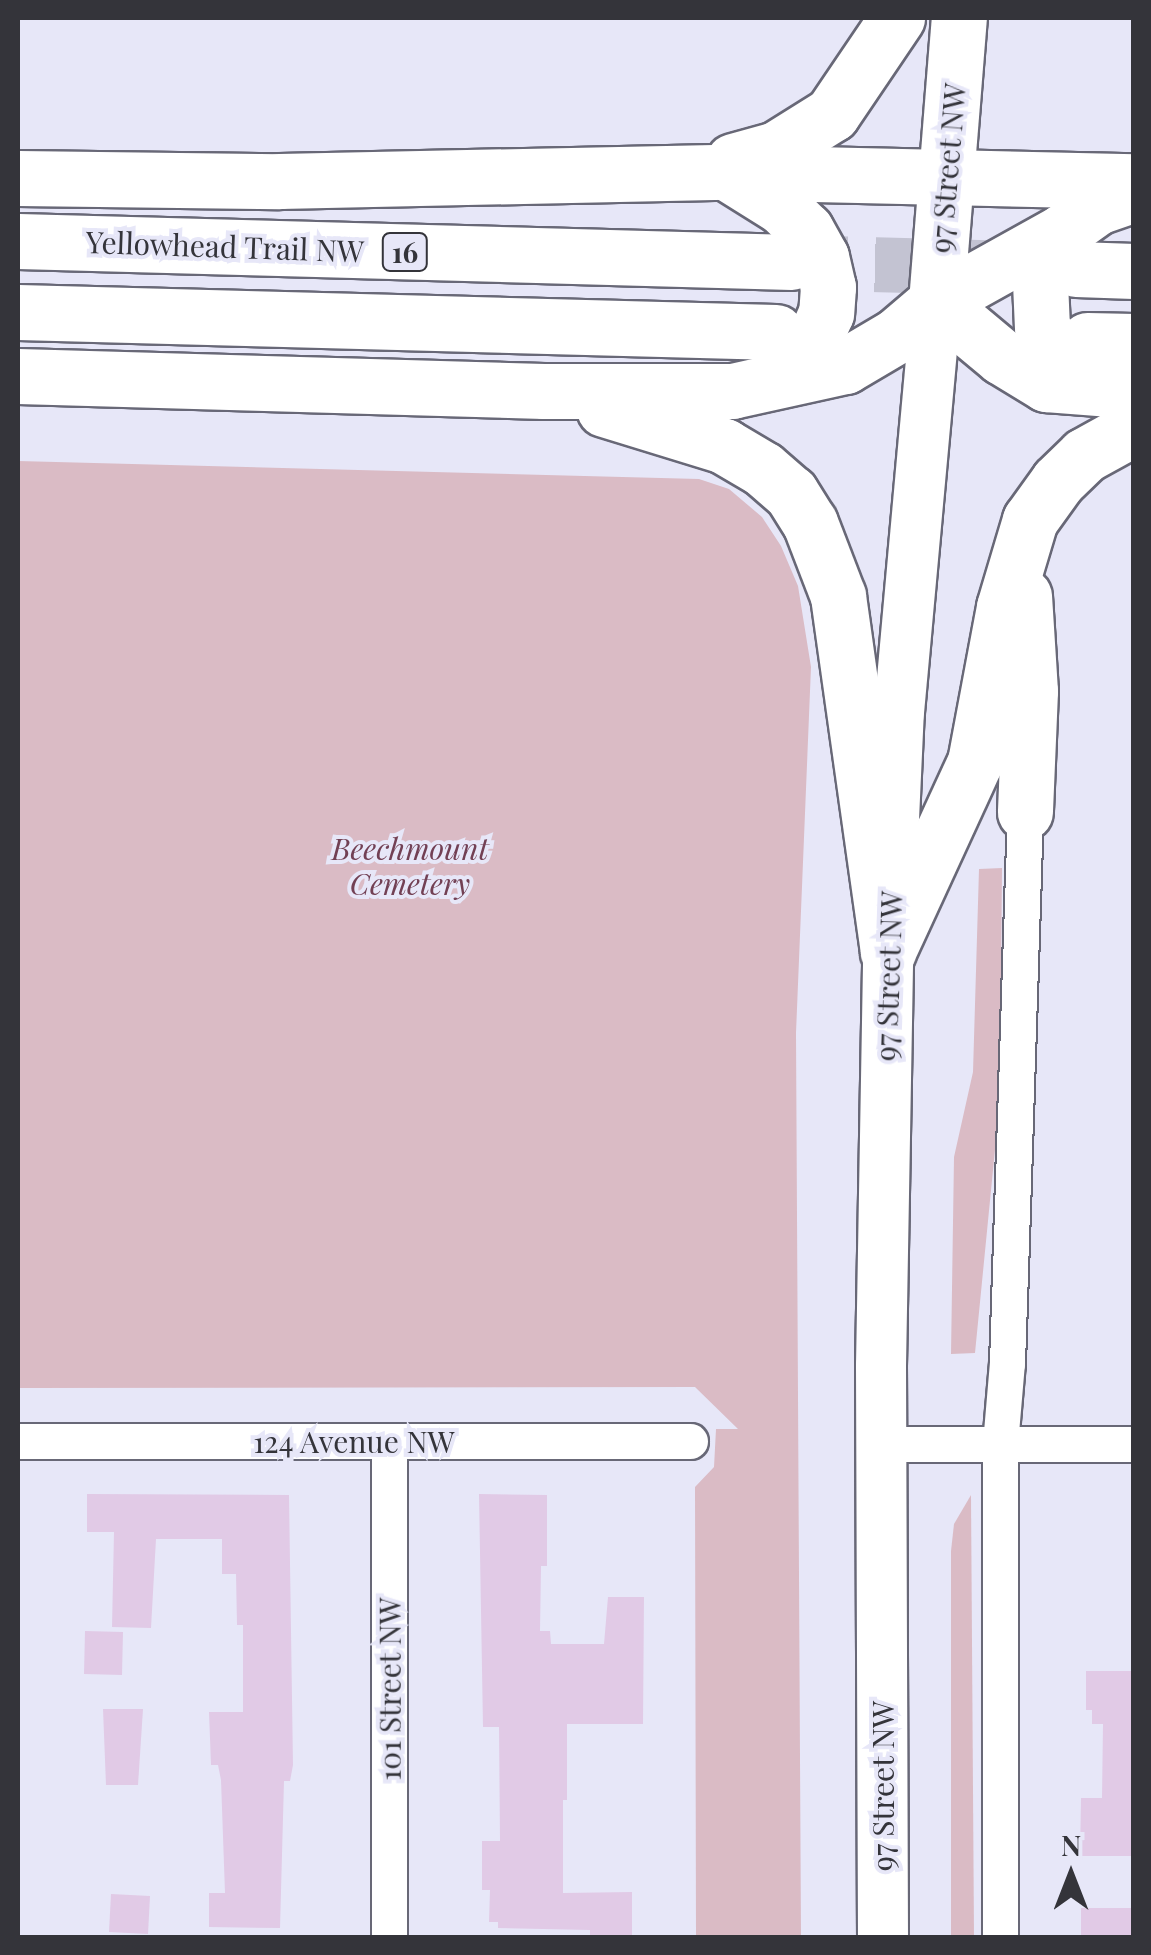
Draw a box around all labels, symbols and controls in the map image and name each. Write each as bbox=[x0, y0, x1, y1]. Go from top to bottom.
street label: 97 Street NW bbox=[922, 81, 972, 255]
street label: Yellowhead Trail NW bbox=[85, 223, 365, 269]
road number: 16 bbox=[380, 229, 430, 275]
park label: Beechmount Cemetery bbox=[331, 830, 489, 900]
street label: 97 Street NW bbox=[867, 890, 909, 1062]
street label: 124 Avenue NW bbox=[253, 1423, 455, 1459]
street label: 101 Street NW bbox=[371, 1597, 407, 1781]
street label: 97 Street NW bbox=[864, 1700, 900, 1872]
north arrow bbox=[1021, 1825, 1121, 1925]
text: N bbox=[1061, 1826, 1081, 1863]

